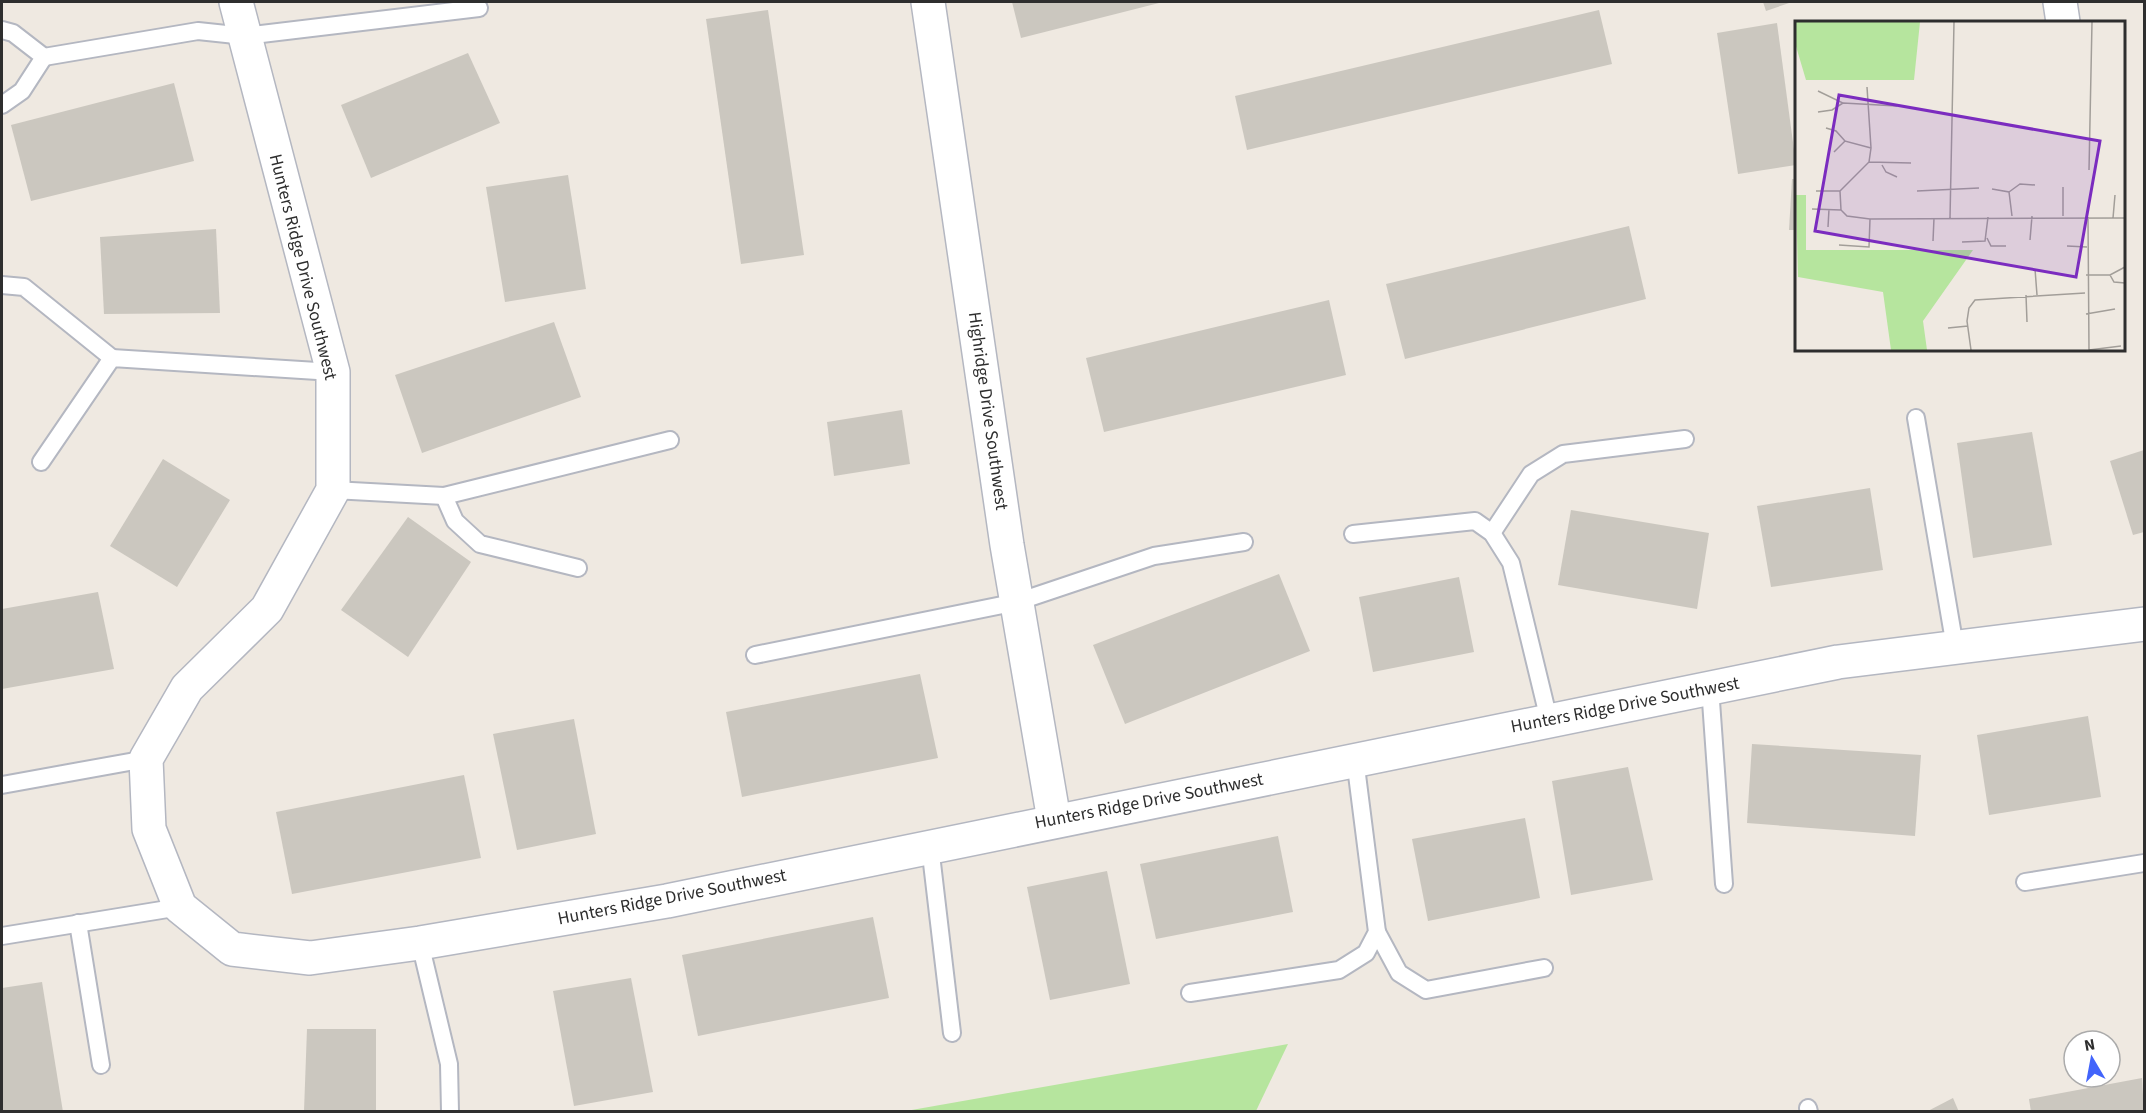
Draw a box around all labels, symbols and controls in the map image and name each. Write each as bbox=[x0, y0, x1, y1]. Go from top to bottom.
inset map bbox=[1795, 21, 2125, 351]
street label: Hunters Ridge Drive Southwest bbox=[263, 151, 343, 383]
street label: Highridge Drive Southwest bbox=[962, 310, 1014, 512]
street label: Hunters Ridge Drive Southwest bbox=[1509, 671, 1741, 739]
street label: Hunters Ridge Drive Southwest bbox=[1033, 767, 1265, 835]
street label: Hunters Ridge Drive Southwest bbox=[556, 863, 788, 931]
north arrow bbox=[2062, 1029, 2122, 1089]
text: N bbox=[2082, 1033, 2097, 1057]

